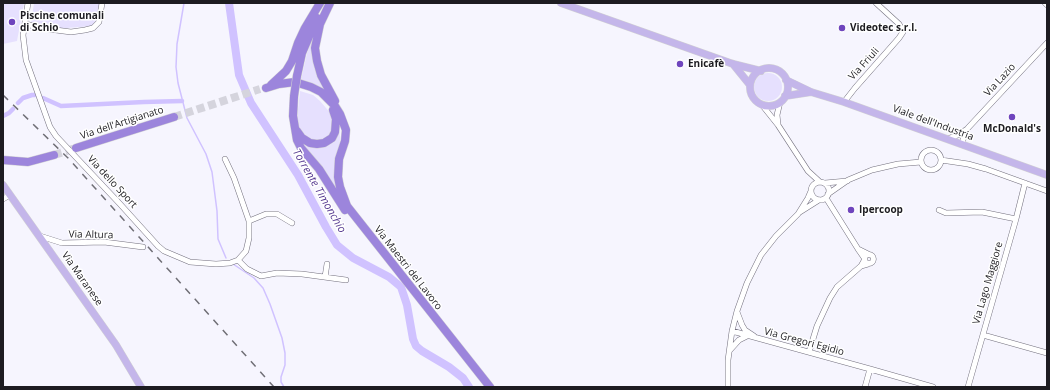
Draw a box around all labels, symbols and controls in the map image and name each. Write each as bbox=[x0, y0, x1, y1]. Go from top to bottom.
place label: Piscine comunali di Schio bbox=[20, 10, 104, 34]
marker: Piscine comunali di Schio bbox=[7, 17, 17, 27]
place label: Videotec s.r.l. bbox=[850, 22, 917, 34]
marker: Videotec s.r.l. bbox=[837, 23, 847, 33]
street label: Via Friuli bbox=[846, 45, 882, 83]
place label: Enicafè bbox=[688, 58, 724, 70]
marker: Enicafè bbox=[675, 59, 685, 69]
street label: Via Lazio bbox=[982, 61, 1018, 99]
street label: Viale dell'Industria bbox=[891, 103, 975, 143]
street label: Via dell'Artigianato bbox=[79, 104, 165, 142]
marker: McDonald's bbox=[1007, 112, 1017, 122]
place label: McDonald's bbox=[983, 123, 1041, 135]
water label: Torrente Timonchio bbox=[290, 147, 348, 235]
street label: Via dello Sport bbox=[85, 153, 139, 211]
place label: Ipercoop bbox=[859, 204, 903, 216]
marker: Ipercoop bbox=[846, 205, 856, 215]
street label: Via Maestri del Lavoro bbox=[372, 224, 444, 312]
street label: Via Altura bbox=[68, 229, 114, 241]
street label: Via Lago Maggiore bbox=[971, 240, 1005, 326]
street label: Via Maranese bbox=[59, 250, 105, 308]
street label: Via Gregori Egidio bbox=[763, 326, 845, 358]

